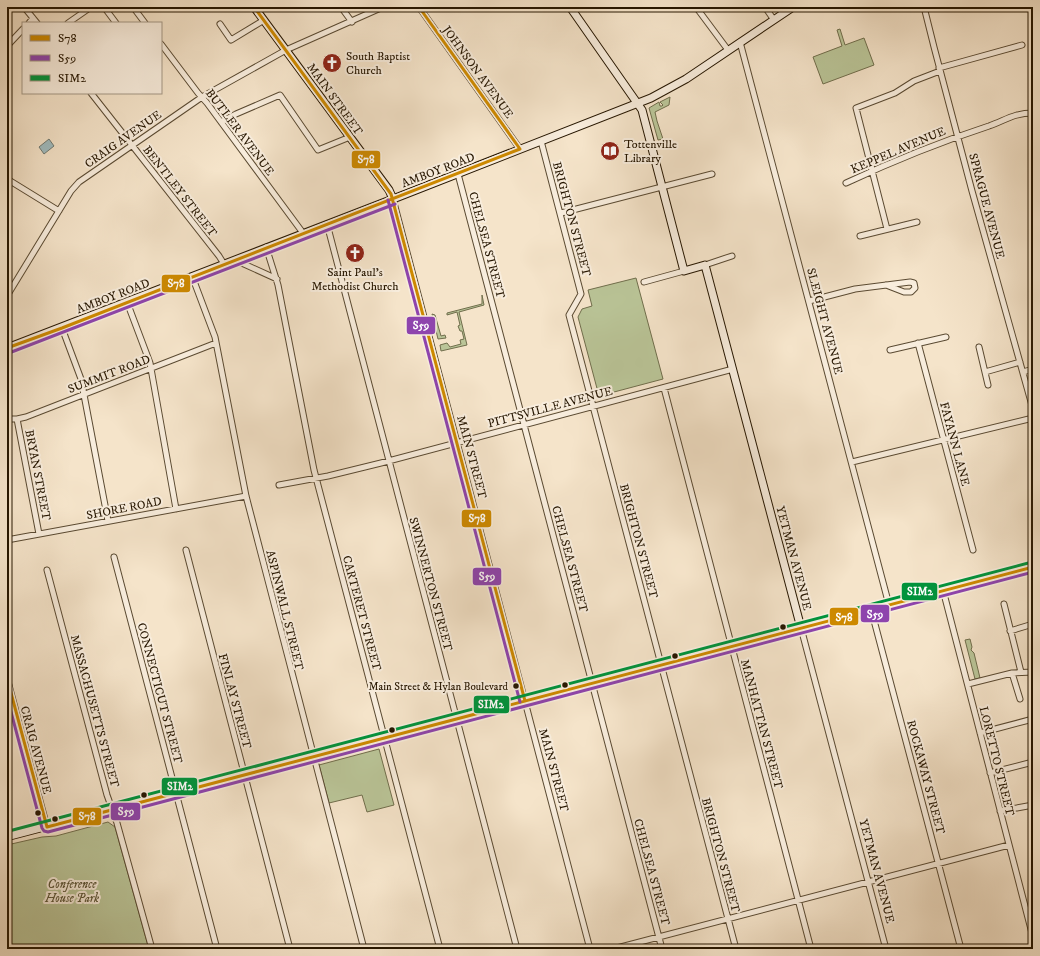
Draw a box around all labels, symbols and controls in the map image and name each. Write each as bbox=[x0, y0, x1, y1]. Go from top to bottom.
legend bbox=[22, 22, 162, 94]
street label: JOHNSON AVENUE bbox=[438, 22, 517, 122]
text: S78 bbox=[58, 31, 77, 46]
place label: South Baptist Church bbox=[346, 49, 410, 78]
text: S59 bbox=[58, 51, 76, 66]
church icon: South Baptist Church bbox=[321, 52, 343, 74]
street label: MAIN STREET bbox=[303, 60, 366, 138]
text: SIM2 bbox=[58, 71, 86, 86]
street label: BUTLER AVENUE bbox=[202, 86, 277, 179]
street label: CRAIG AVENUE bbox=[82, 107, 165, 171]
street label: KEPPEL AVENUE bbox=[848, 124, 948, 177]
place label: Tottenville Library bbox=[624, 137, 677, 166]
library icon: Tottenville Library bbox=[599, 140, 621, 162]
street label: BENTLEY STREET bbox=[139, 143, 220, 240]
line badge: S78 bbox=[351, 150, 381, 169]
street label: AMBOY ROAD bbox=[399, 150, 477, 191]
street label: SPRAGUE AVENUE bbox=[965, 152, 1008, 261]
text: S78 bbox=[357, 153, 375, 167]
street label: BRIGHTON STREET bbox=[549, 160, 594, 278]
street label: CHELSEA STREET bbox=[465, 190, 508, 300]
church icon: Saint Paul's Methodist Church bbox=[344, 242, 366, 264]
place label: Saint Paul's Methodist Church bbox=[311, 265, 399, 294]
street label: SLEIGHT AVENUE bbox=[803, 266, 846, 376]
line badge: S78 bbox=[161, 274, 191, 293]
street label: AMBOY ROAD bbox=[74, 276, 152, 317]
text: S78 bbox=[167, 277, 185, 291]
line badge: S59 bbox=[406, 316, 436, 335]
text: S59 bbox=[413, 319, 430, 333]
street label: SUMMIT ROAD bbox=[66, 352, 153, 397]
street label: PITTSVILLE AVENUE bbox=[486, 383, 615, 431]
street label: FAYANN LANE bbox=[936, 400, 973, 488]
street label: MAIN STREET bbox=[453, 414, 490, 500]
street label: BRYAN STREET bbox=[21, 428, 54, 522]
street label: BRIGHTON STREET bbox=[616, 482, 661, 600]
street label: SHORE ROAD bbox=[85, 494, 163, 523]
street label: CHELSEA STREET bbox=[548, 504, 591, 614]
street label: YETMAN AVENUE bbox=[772, 504, 815, 612]
line badge: S78 bbox=[461, 509, 492, 528]
text: S78 bbox=[468, 512, 486, 526]
street label: SWINNERTON STREET bbox=[405, 516, 456, 653]
street label: ASPINWALL STREET bbox=[262, 548, 307, 672]
street label: CARTERET STREET bbox=[339, 554, 384, 672]
line badge: S59 bbox=[472, 567, 502, 586]
text: S59 bbox=[479, 570, 496, 584]
line badge: SIM2 bbox=[901, 582, 938, 601]
text: SIM2 bbox=[907, 585, 933, 599]
line badge: S59 bbox=[860, 604, 890, 623]
line badge: S78 bbox=[829, 607, 859, 626]
text: S59 bbox=[867, 608, 884, 622]
text: S78 bbox=[835, 611, 853, 625]
street label: CONNECTICUT STREET bbox=[134, 621, 186, 765]
unlabelled marker bbox=[778, 622, 788, 632]
street label: MASSACHUSETTS STREET bbox=[67, 633, 122, 789]
unlabelled marker bbox=[670, 651, 680, 661]
street label: FINLAY STREET bbox=[215, 652, 254, 750]
street label: MANHATTAN STREET bbox=[737, 658, 786, 791]
place label: Main Street & Hylan Boulevard bbox=[369, 680, 509, 694]
unlabelled marker bbox=[560, 680, 570, 690]
marker: Main Street & Hylan Boulevard bbox=[511, 681, 521, 691]
line badge: SIM2 bbox=[473, 695, 510, 714]
text: SIM2 bbox=[478, 698, 504, 712]
street label: CRAIG AVENUE bbox=[17, 705, 55, 796]
street label: LORETTO STREET bbox=[976, 705, 1017, 817]
street label: ROCKAWAY STREET bbox=[903, 718, 948, 836]
unlabelled marker bbox=[387, 725, 397, 735]
street label: MAIN STREET bbox=[535, 727, 572, 813]
line badge: SIM2 bbox=[161, 777, 198, 796]
text: SIM2 bbox=[167, 780, 193, 794]
unlabelled marker bbox=[139, 790, 149, 800]
street label: BRIGHTON STREET bbox=[698, 796, 743, 914]
line badge: S59 bbox=[110, 802, 141, 821]
text: S59 bbox=[118, 805, 135, 819]
line badge: S78 bbox=[72, 807, 102, 826]
unlabelled marker bbox=[33, 808, 43, 818]
text: S78 bbox=[78, 810, 96, 824]
unlabelled marker bbox=[50, 814, 60, 824]
street label: CHELSEA STREET bbox=[630, 817, 673, 927]
street label: YETMAN AVENUE bbox=[855, 817, 898, 925]
park label: Conference House Park bbox=[44, 877, 99, 906]

